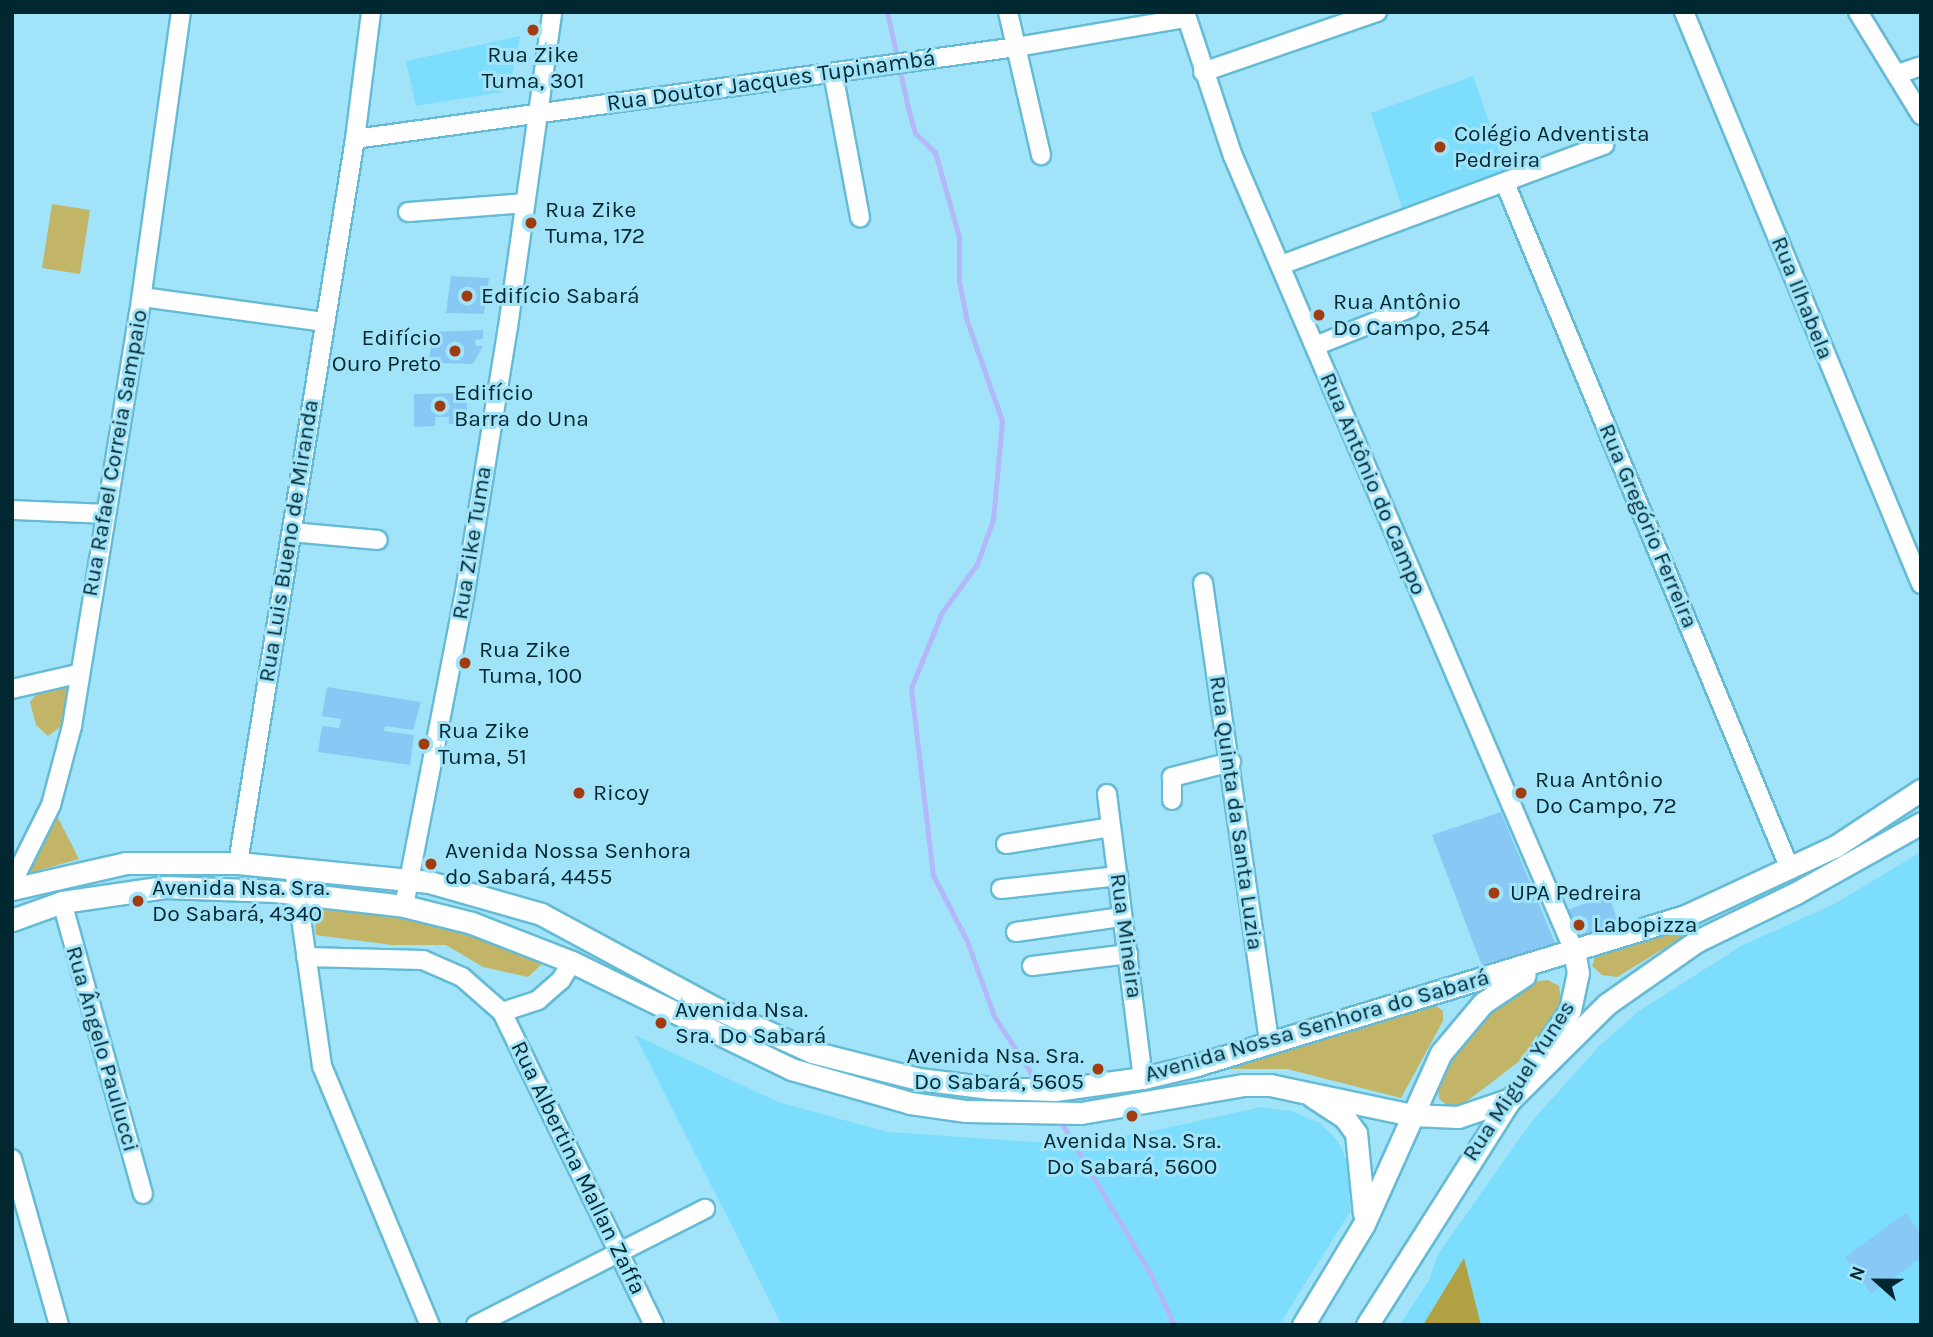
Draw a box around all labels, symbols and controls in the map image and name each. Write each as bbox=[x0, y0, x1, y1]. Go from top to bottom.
marker: Rua Zike Tuma, 301 bbox=[525, 22, 541, 38]
place label: Rua Zike Tuma, 301 bbox=[481, 41, 585, 95]
street label: Rua Doutor Jacques Tupinambá bbox=[605, 44, 937, 118]
place label: Colégio Adventista Pedreira bbox=[1454, 120, 1650, 174]
marker: Colégio Adventista Pedreira bbox=[1432, 139, 1448, 155]
place label: Rua Zike Tuma, 172 bbox=[545, 196, 645, 250]
marker: Rua Zike Tuma, 172 bbox=[523, 215, 539, 231]
street label: Rua Ilhabela bbox=[1765, 233, 1839, 363]
place label: Edifício Sabará bbox=[481, 282, 640, 310]
marker: Edifício Sabará bbox=[459, 288, 475, 304]
place label: Rua Antônio Do Campo, 254 bbox=[1333, 288, 1490, 342]
street label: Rua Rafael Correia Sampaio bbox=[76, 307, 154, 599]
marker: Rua Antônio Do Campo, 254 bbox=[1311, 307, 1327, 323]
place label: Edifício Ouro Preto bbox=[332, 324, 441, 378]
marker: Edifício Ouro Preto bbox=[447, 343, 463, 359]
street label: Rua Antônio do Campo bbox=[1314, 369, 1432, 599]
place label: Edifício Barra do Una bbox=[454, 379, 589, 433]
street label: Rua Luis Bueno de Miranda bbox=[253, 398, 325, 684]
marker: Edifício Barra do Una bbox=[432, 398, 448, 414]
street label: Rua Gregório Ferreira bbox=[1592, 420, 1704, 632]
street label: Rua Zike Tuma bbox=[446, 464, 498, 622]
place label: Rua Zike Tuma, 100 bbox=[479, 636, 582, 690]
marker: Rua Zike Tuma, 100 bbox=[457, 655, 473, 671]
street label: Rua Quinta da Santa Luzia bbox=[1203, 674, 1269, 952]
place label: Rua Zike Tuma, 51 bbox=[438, 717, 529, 771]
marker: Rua Zike Tuma, 51 bbox=[416, 736, 432, 752]
place label: Rua Antônio Do Campo, 72 bbox=[1535, 766, 1677, 820]
place label: Ricoy bbox=[593, 779, 649, 807]
marker: Ricoy bbox=[571, 785, 587, 801]
marker: Rua Antônio Do Campo, 72 bbox=[1513, 785, 1529, 801]
place label: Avenida Nossa Senhora do Sabará, 4455 bbox=[445, 837, 691, 891]
marker: Avenida Nossa Senhora do Sabará, 4455 bbox=[423, 856, 439, 872]
street label: Rua Mineira bbox=[1104, 872, 1148, 1000]
place label: Avenida Nsa. Sra. Do Sabará, 4340 bbox=[152, 874, 330, 928]
place label: UPA Pedreira bbox=[1510, 879, 1642, 907]
marker: UPA Pedreira bbox=[1484, 883, 1504, 903]
marker: Avenida Nsa. Sra. Do Sabará, 4340 bbox=[130, 893, 146, 909]
place label: Labopizza bbox=[1593, 911, 1697, 939]
marker: Labopizza bbox=[1571, 917, 1587, 933]
street label: Rua Ângelo Paulucci bbox=[59, 943, 145, 1155]
street label: Avenida Nossa Senhora do Sabará bbox=[1142, 964, 1492, 1088]
place label: Avenida Nsa. Sra. Do Sabará bbox=[675, 996, 826, 1050]
street label: Rua Miguel Yunes bbox=[1457, 996, 1581, 1166]
marker: Avenida Nsa. Sra. Do Sabará bbox=[653, 1015, 669, 1031]
street label: Rua Albertina Mallan Zaffa bbox=[504, 1037, 652, 1299]
place label: Avenida Nsa. Sra. Do Sabará, 5605 bbox=[906, 1042, 1084, 1096]
marker: Avenida Nsa. Sra. Do Sabará, 5605 bbox=[1090, 1061, 1106, 1077]
marker: Avenida Nsa. Sra. Do Sabará, 5600 bbox=[1124, 1108, 1140, 1124]
place label: Avenida Nsa. Sra. Do Sabará, 5600 bbox=[1043, 1127, 1221, 1181]
north arrow bbox=[1842, 1246, 1912, 1316]
text: N bbox=[1845, 1263, 1870, 1284]

